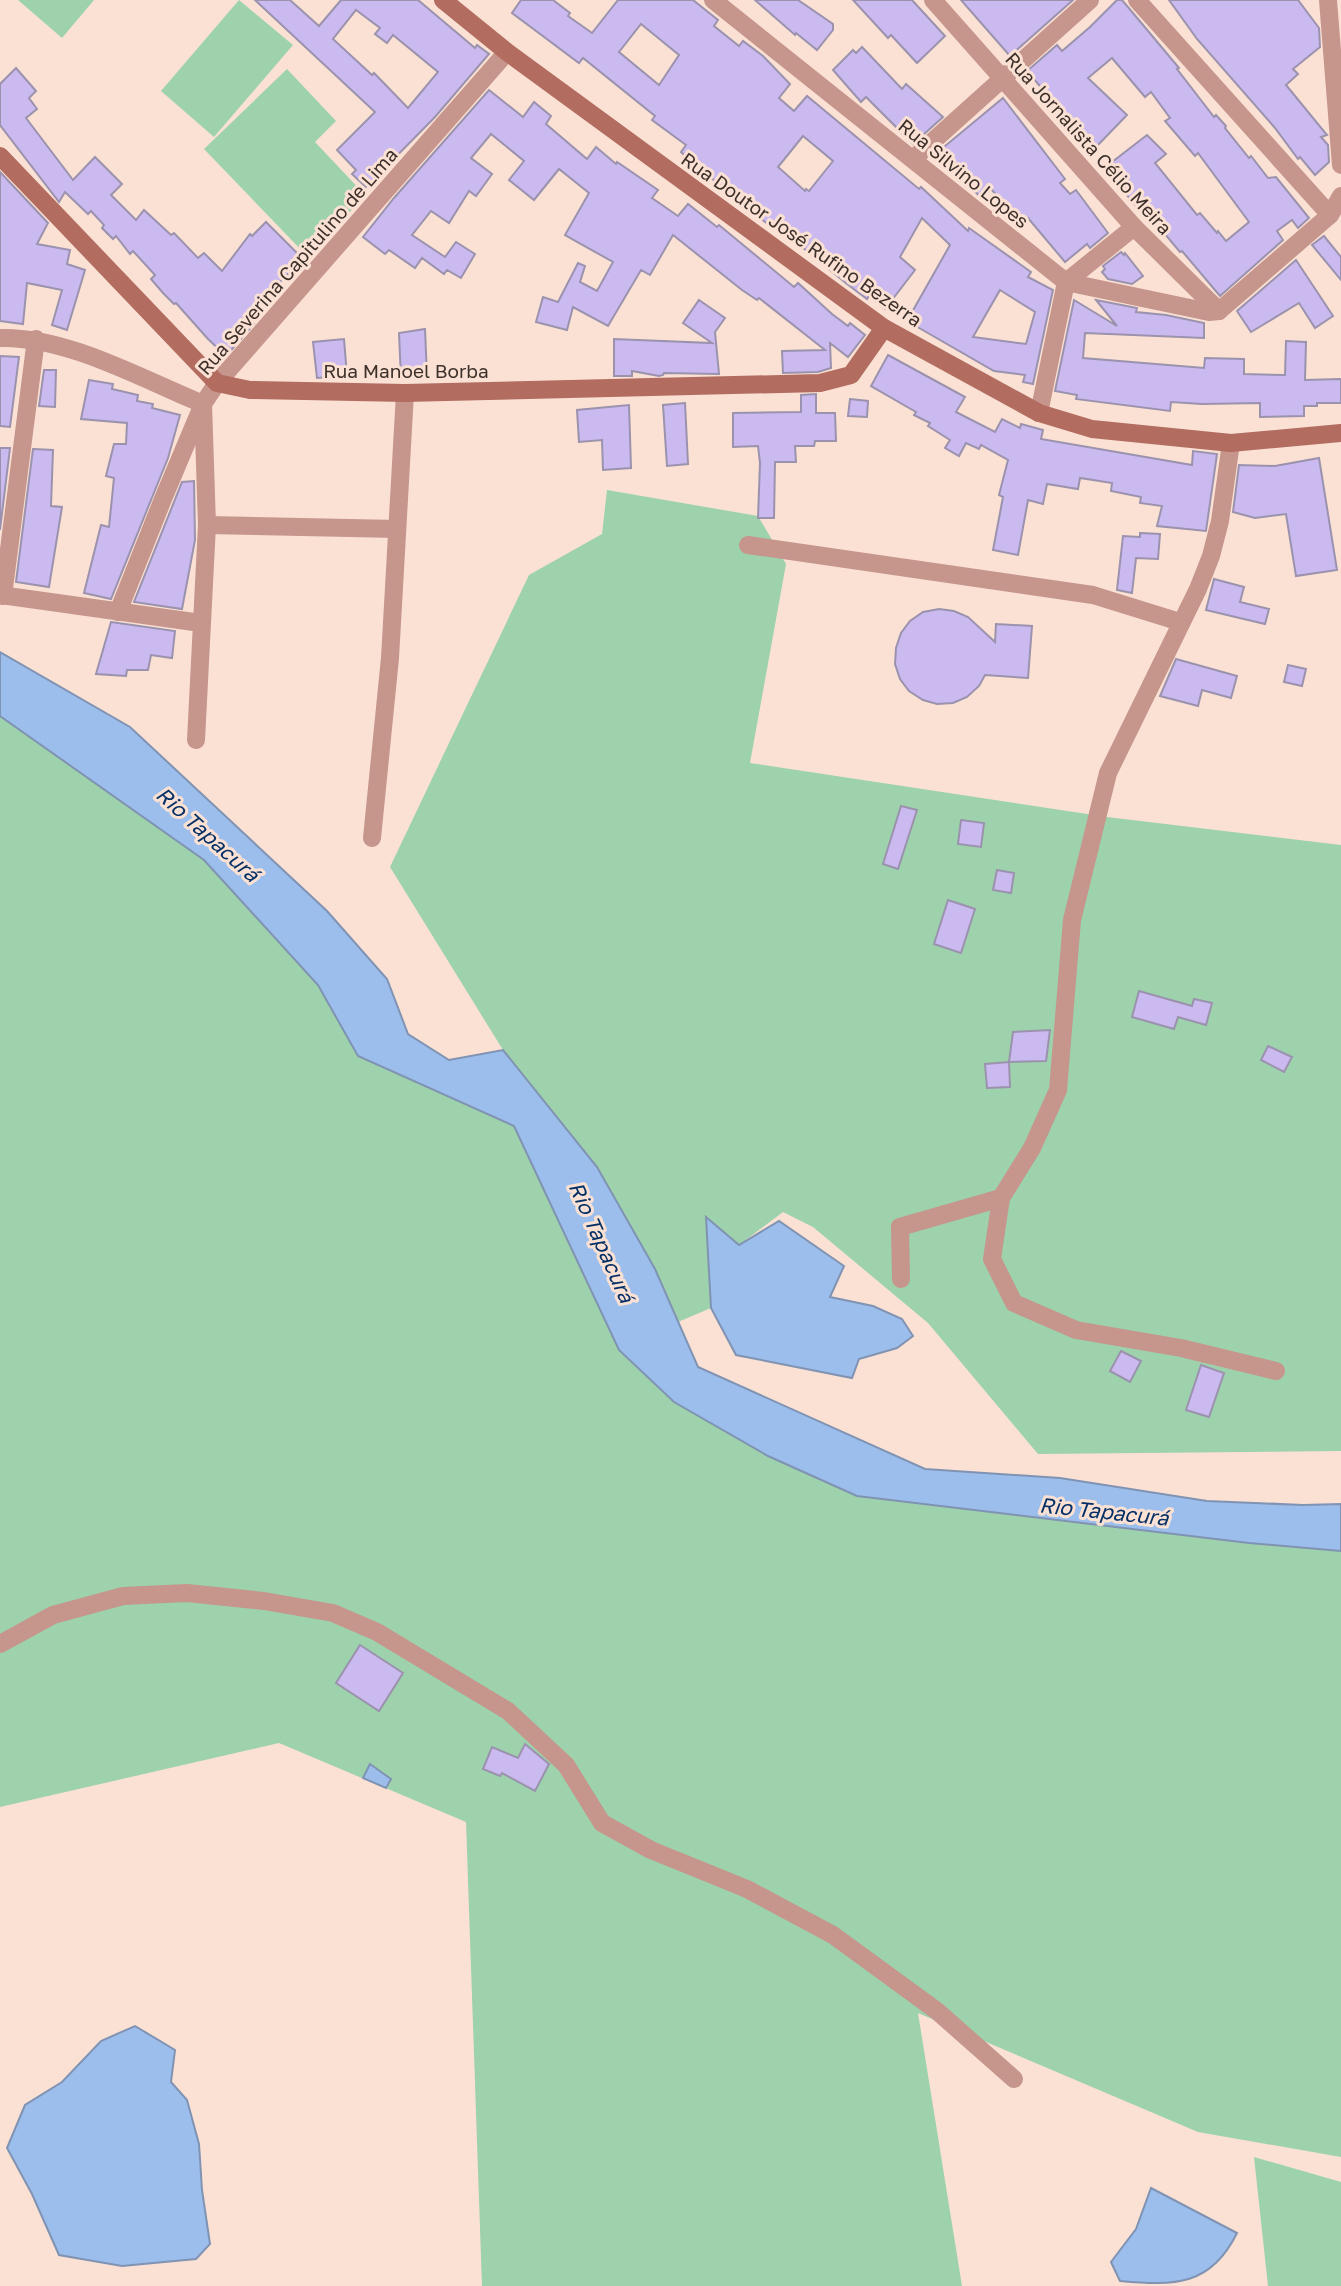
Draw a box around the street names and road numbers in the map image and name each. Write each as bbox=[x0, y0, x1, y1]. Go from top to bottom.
street label: Rua Jornalista Célio Meira bbox=[1001, 47, 1177, 239]
street label: Rua Silvino Lopes bbox=[894, 113, 1034, 233]
street label: Rua Severina Capitulino de Lima bbox=[192, 143, 402, 379]
street label: Rua Doutor José Rufino Bezerra bbox=[677, 147, 927, 331]
street label: Rua Manoel Borba bbox=[323, 359, 489, 382]

